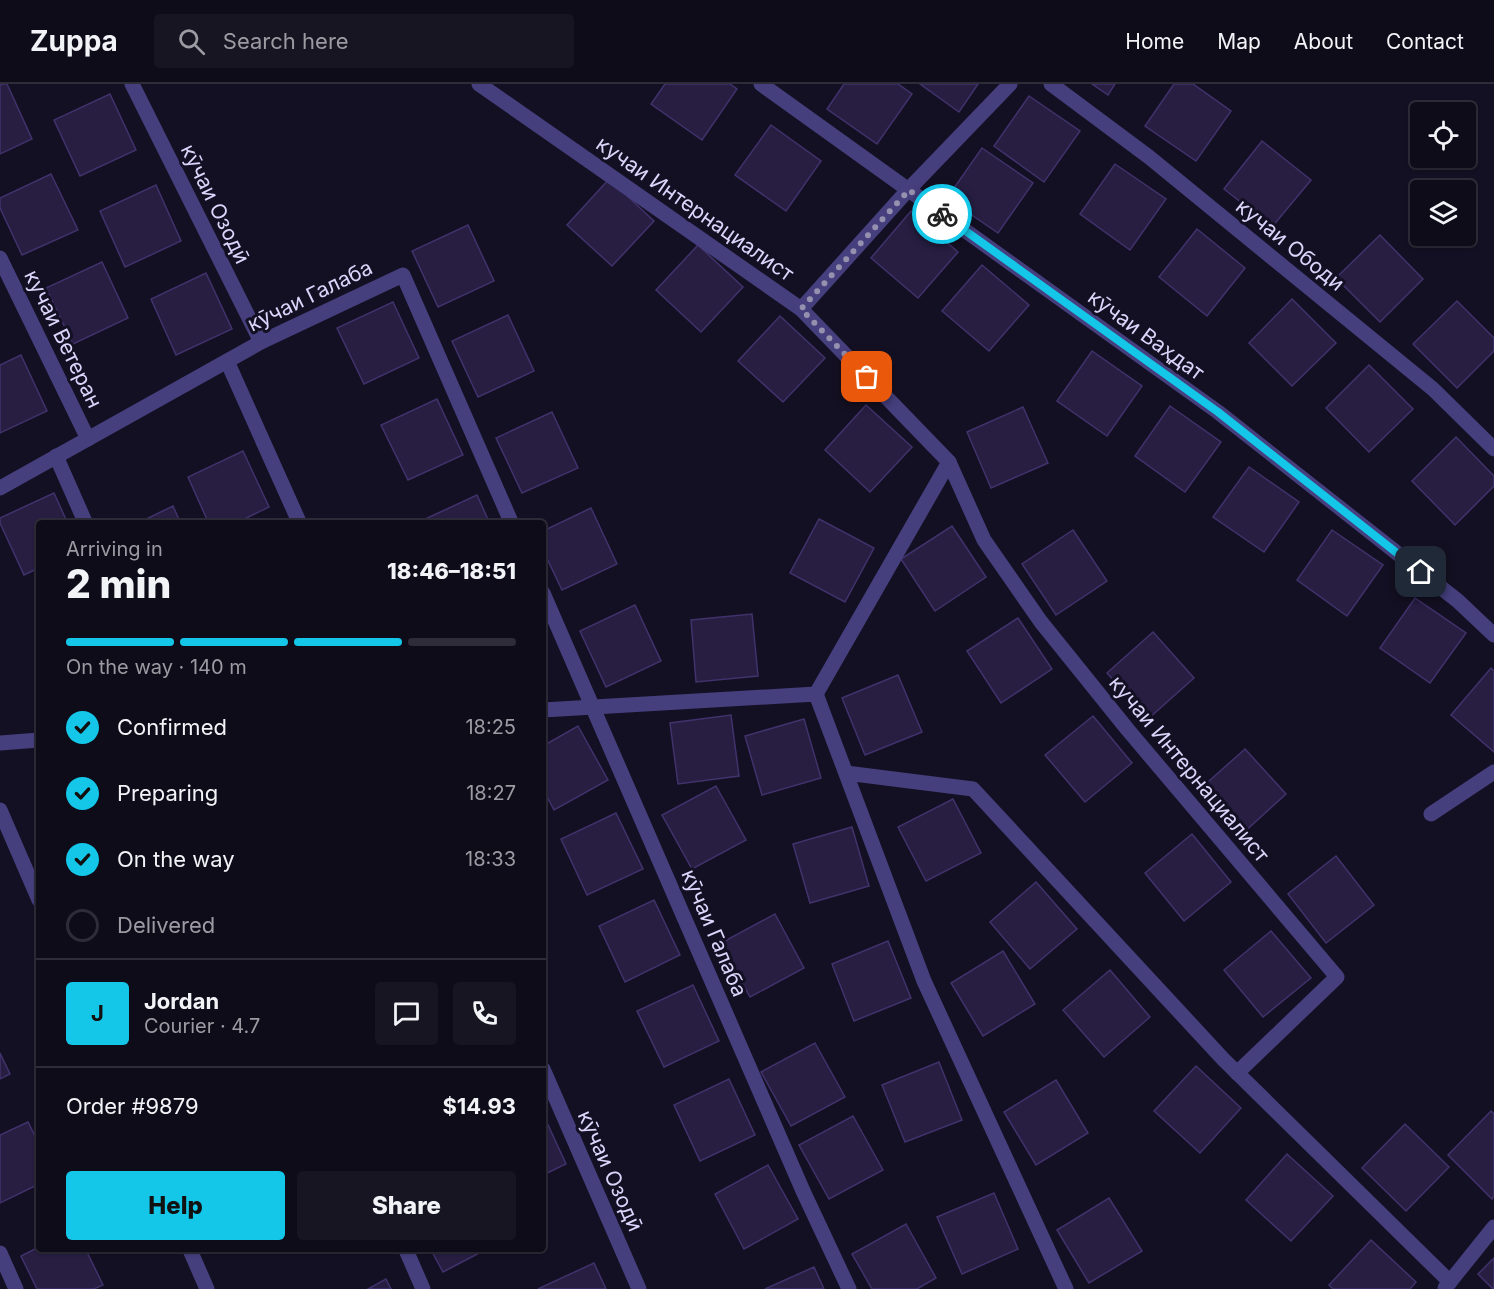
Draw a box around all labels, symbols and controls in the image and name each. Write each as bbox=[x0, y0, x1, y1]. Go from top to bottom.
search box bbox=[154, 14, 574, 68]
text: Zuppa bbox=[30, 24, 118, 58]
icon: search bbox=[175, 25, 208, 58]
text: Search here bbox=[223, 28, 349, 54]
text: Home bbox=[1125, 29, 1184, 54]
text: Map bbox=[1217, 29, 1261, 54]
text: About bbox=[1294, 29, 1353, 54]
text: Contact bbox=[1386, 29, 1464, 54]
map controls bbox=[1410, 102, 1476, 246]
button: locate bbox=[1410, 102, 1476, 168]
street label: кучаи Интернациалист bbox=[592, 131, 799, 286]
street label: кӯчаи Озодӣ bbox=[176, 140, 255, 268]
button: layers bbox=[1410, 180, 1476, 246]
courier bbox=[912, 184, 972, 244]
street label: кучаи Ободи bbox=[1231, 193, 1349, 296]
icon: bike bbox=[926, 198, 959, 231]
street label: кӯчаи Галаба bbox=[243, 255, 376, 337]
street label: кучаи Ветеран bbox=[19, 266, 108, 412]
street label: кӯчаи Ваҳдат bbox=[1083, 284, 1209, 385]
pin bbox=[841, 351, 892, 402]
icon: bag bbox=[850, 360, 883, 393]
text: Arriving in bbox=[66, 537, 163, 561]
pin bbox=[1395, 546, 1446, 597]
icon: home bbox=[1404, 555, 1437, 588]
text: 18:46–18:51 bbox=[387, 558, 516, 584]
text: 2 min bbox=[66, 560, 171, 607]
text: On the way · 140 m bbox=[66, 655, 247, 679]
street label: кучаи Интернациалист bbox=[1104, 671, 1275, 867]
icon: check bbox=[66, 711, 99, 744]
text: Confirmed bbox=[117, 714, 227, 740]
text: 18:25 bbox=[465, 715, 516, 739]
icon: check bbox=[66, 777, 99, 810]
text: Preparing bbox=[117, 780, 218, 806]
text: 18:27 bbox=[466, 781, 516, 805]
icon: check bbox=[66, 843, 99, 876]
text: On the way bbox=[117, 846, 235, 872]
text: 18:33 bbox=[465, 847, 516, 871]
street label: кӯчаи Галаба bbox=[676, 865, 753, 1000]
text: Delivered bbox=[117, 912, 215, 938]
button: chat bbox=[375, 982, 438, 1045]
button: phone bbox=[453, 982, 516, 1045]
text: Jordan bbox=[144, 988, 219, 1014]
text: J bbox=[91, 1000, 104, 1026]
text: Courier · 4.7 bbox=[144, 1014, 260, 1038]
text: Order #9879 bbox=[66, 1093, 199, 1119]
text: $14.93 bbox=[442, 1093, 516, 1119]
street label: кӯчаи Озодӣ bbox=[573, 1106, 648, 1235]
button: Help bbox=[66, 1171, 285, 1240]
button: Share bbox=[297, 1171, 516, 1240]

